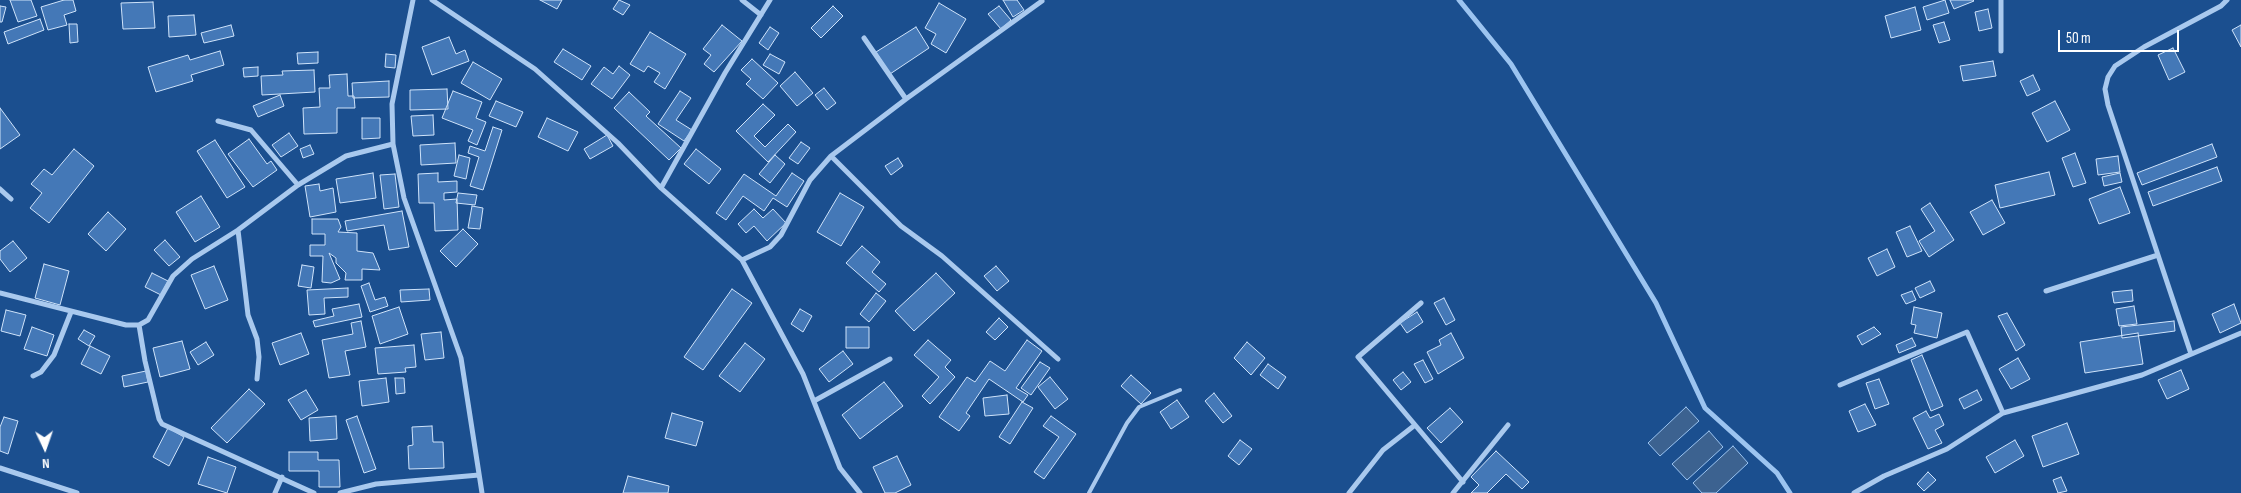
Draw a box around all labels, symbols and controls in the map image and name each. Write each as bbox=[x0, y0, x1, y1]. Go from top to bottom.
scale bar bbox=[2061, 20, 2182, 52]
text: 50 m bbox=[2066, 29, 2091, 48]
north arrow bbox=[20, 423, 70, 473]
text: N bbox=[42, 455, 50, 472]

